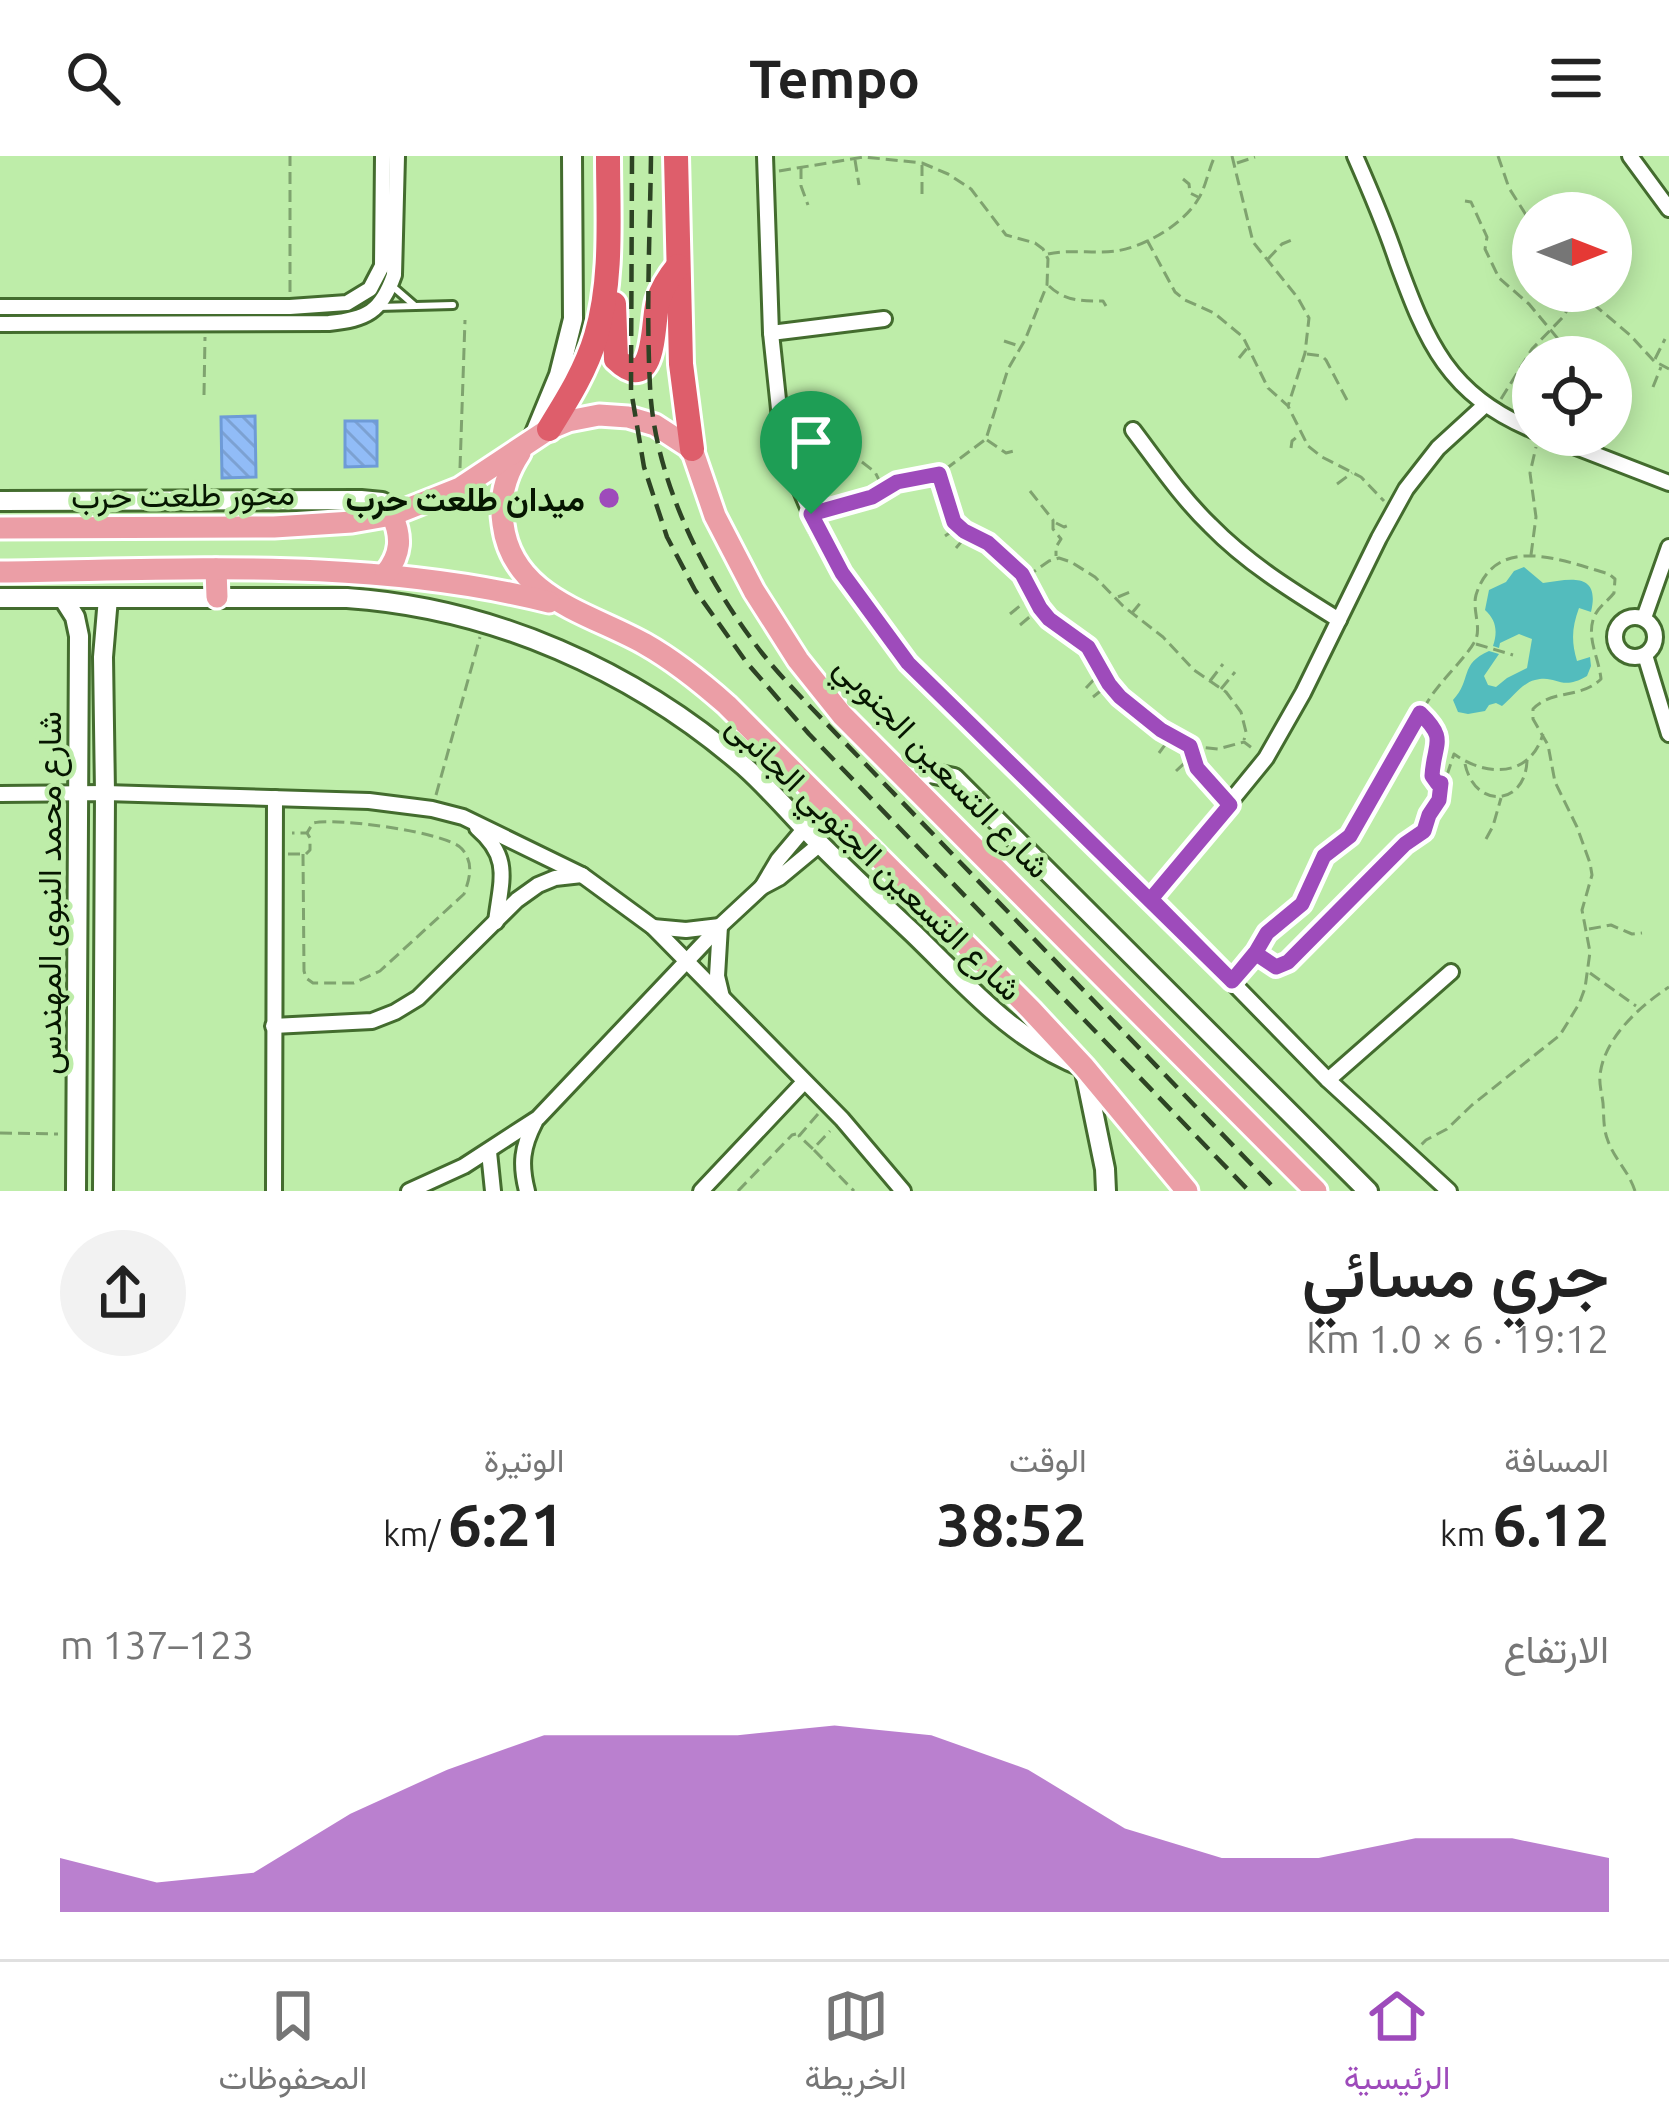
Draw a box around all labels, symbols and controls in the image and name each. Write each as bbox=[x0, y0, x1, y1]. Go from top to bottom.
icon: search bbox=[60, 45, 126, 111]
icon: menu bbox=[1543, 45, 1609, 111]
text: Tempo bbox=[749, 48, 920, 108]
north arrow bbox=[1512, 192, 1632, 312]
map controls bbox=[1512, 192, 1632, 456]
button: locate bbox=[1512, 336, 1632, 456]
pin bbox=[760, 391, 862, 514]
icon: arrive bbox=[778, 409, 844, 475]
street label: محور طلعت حرب bbox=[71, 474, 295, 517]
place label: ميدان طلعت حرب bbox=[345, 480, 585, 520]
marker: ميدان طلعت حرب bbox=[596, 485, 622, 511]
street label: شارع التسعين الجنوبي bbox=[821, 647, 1058, 891]
street label: شارع التسعين الجنوبي الجانبى bbox=[714, 707, 1030, 1014]
street label: شارع محمد النبوى المهندس bbox=[30, 711, 72, 1075]
button: share bbox=[60, 1230, 186, 1356]
text: جري مسائي bbox=[1302, 1235, 1609, 1309]
text: 19:12 · 6 × 1.0 km bbox=[1306, 1317, 1609, 1360]
text: الوتيرة bbox=[484, 1441, 564, 1478]
text: الوقت bbox=[1009, 1441, 1087, 1478]
text: المسافة bbox=[1504, 1441, 1609, 1478]
text: 6:21 bbox=[448, 1490, 564, 1557]
text: 38:52 bbox=[937, 1490, 1087, 1557]
text: 6.12 bbox=[1493, 1490, 1609, 1557]
text: /km bbox=[383, 1515, 448, 1552]
text: km bbox=[1440, 1515, 1493, 1552]
text: 123–137 m bbox=[60, 1623, 254, 1666]
text: الارتفاع bbox=[1503, 1627, 1609, 1670]
tab: المحفوظات bbox=[219, 1983, 367, 2107]
tab: الخريطة bbox=[804, 1983, 907, 2107]
tab: الرئيسية bbox=[1344, 1983, 1450, 2107]

